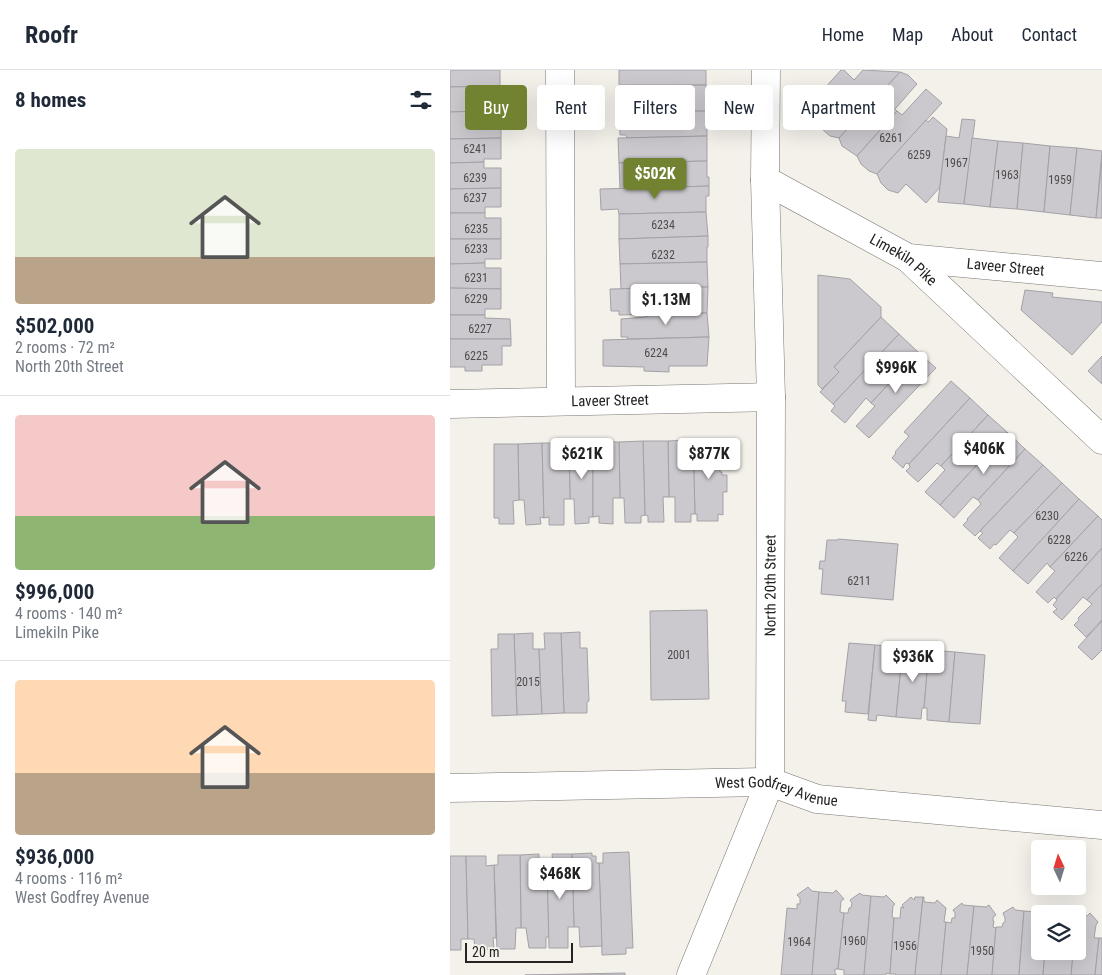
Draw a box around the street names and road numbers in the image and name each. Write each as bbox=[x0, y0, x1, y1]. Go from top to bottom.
street label: Limekiln Pike bbox=[867, 230, 941, 290]
street label: Laveer Street bbox=[966, 254, 1045, 280]
street label: Laveer Street bbox=[571, 391, 649, 410]
street label: North 20th Street bbox=[761, 534, 780, 637]
street label: West Godfrey Avenue bbox=[715, 773, 839, 810]

